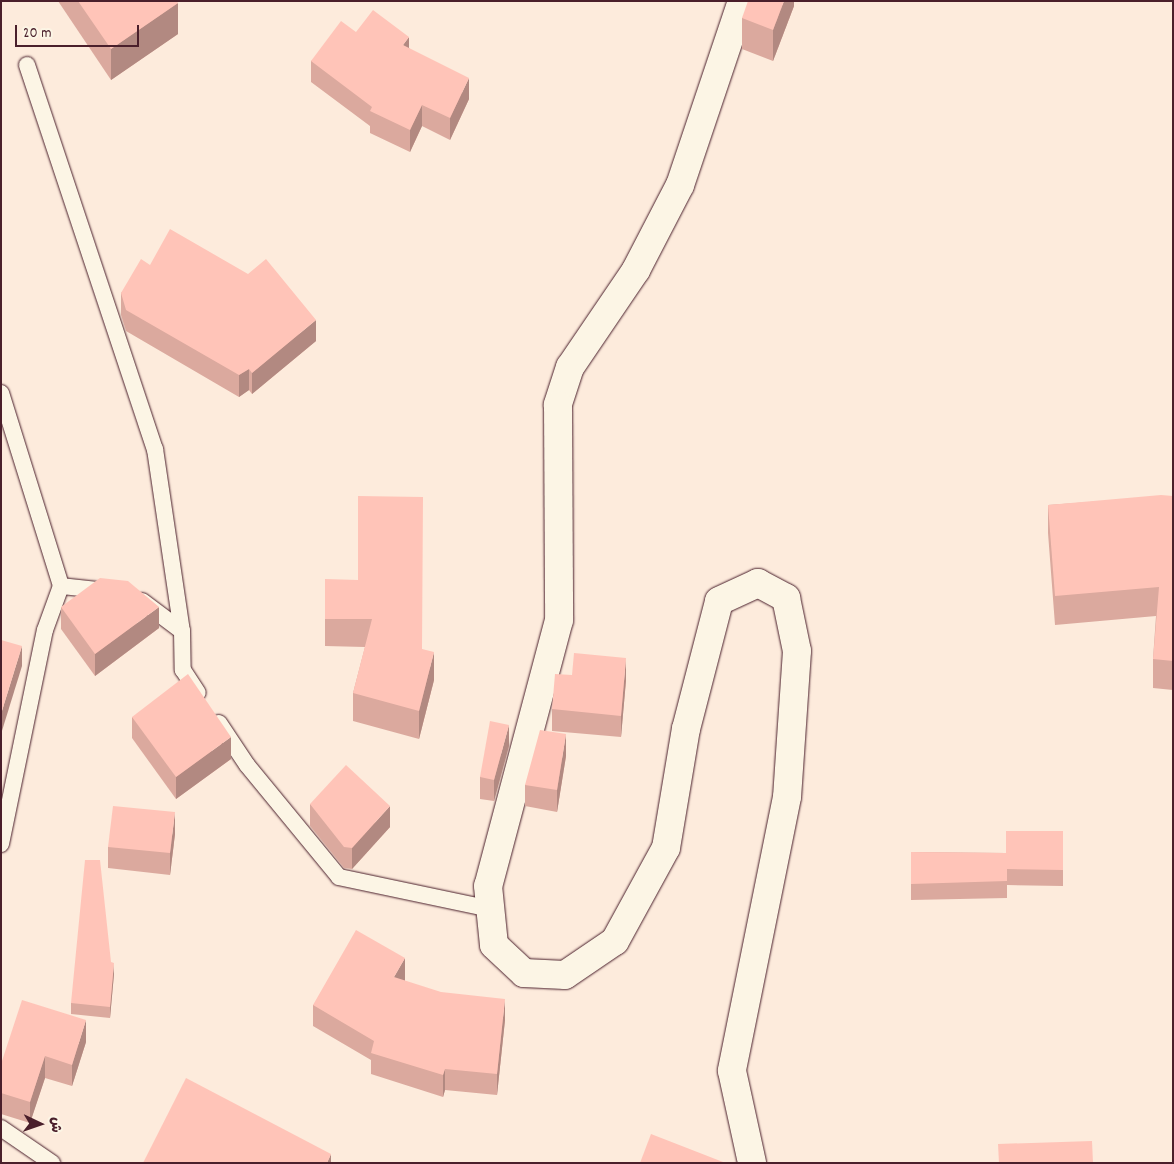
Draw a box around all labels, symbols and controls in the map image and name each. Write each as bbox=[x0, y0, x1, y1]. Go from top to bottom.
scale bar bbox=[18, 15, 141, 47]
text: 20 m bbox=[23, 23, 51, 45]
north arrow bbox=[15, 1099, 65, 1149]
text: ش bbox=[45, 1117, 65, 1133]

